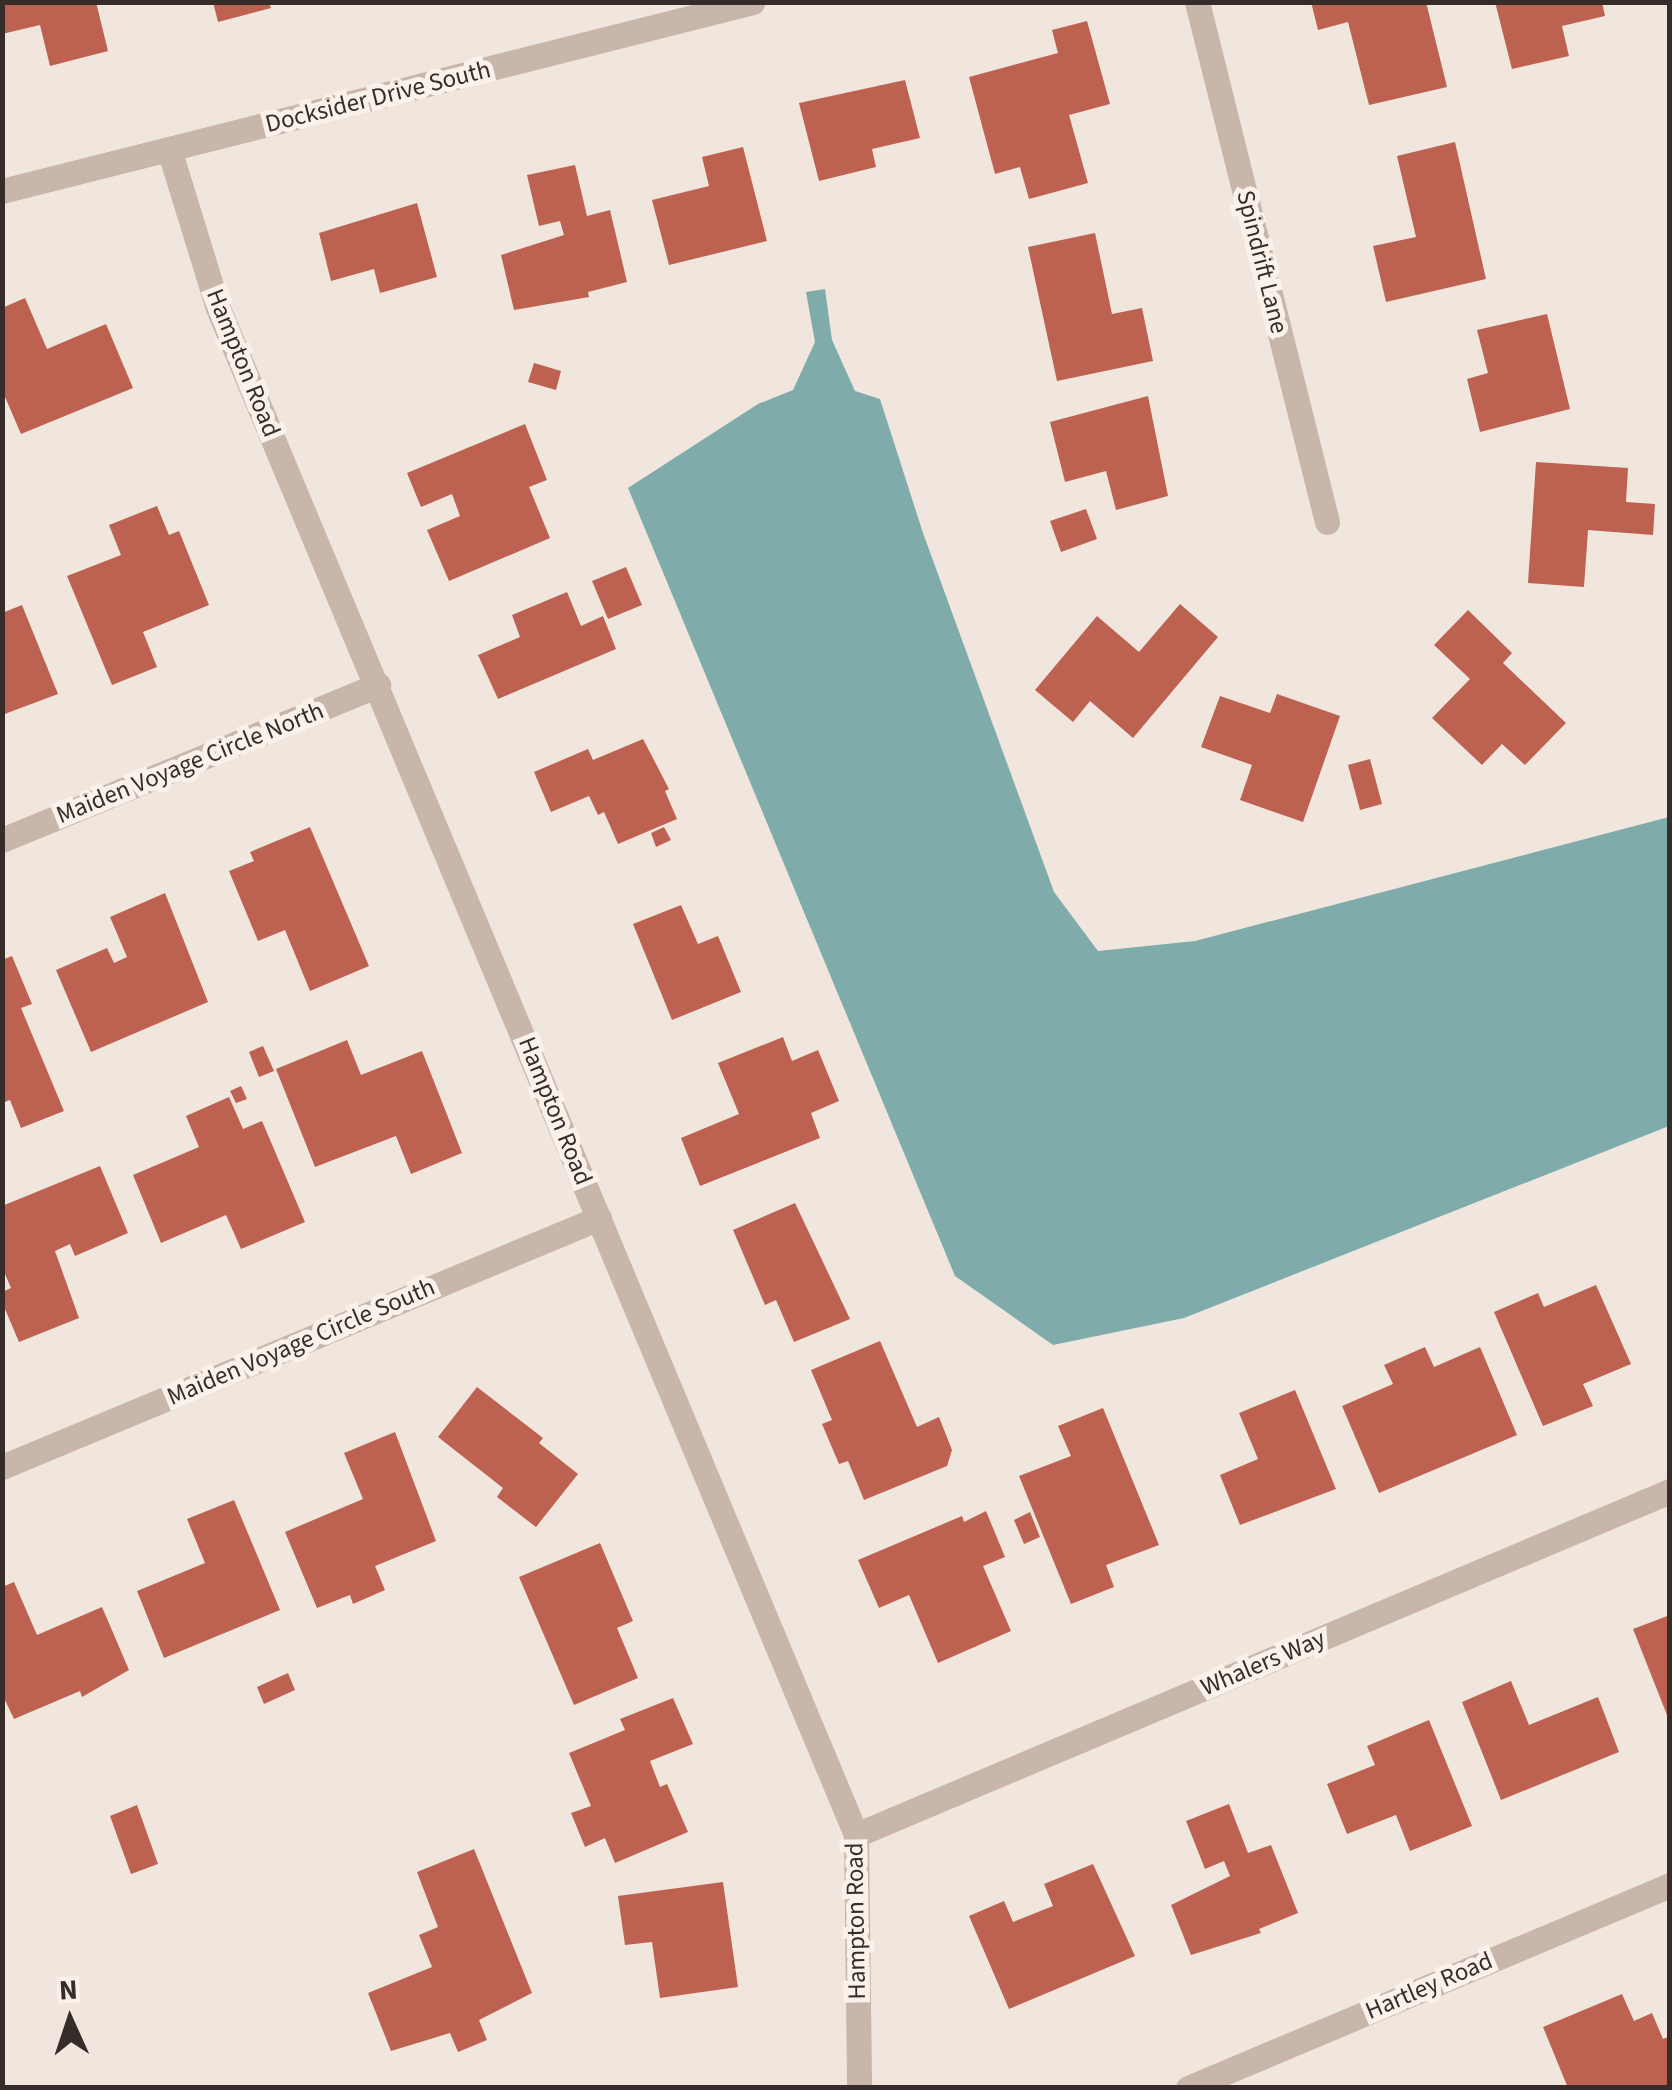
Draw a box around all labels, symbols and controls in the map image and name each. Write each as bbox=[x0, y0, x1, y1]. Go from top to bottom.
street label: Docksider Drive South bbox=[262, 55, 494, 139]
street label: Spindrift Lane bbox=[1230, 187, 1294, 337]
street label: Hampton Road bbox=[200, 285, 286, 441]
street label: Maiden Voyage Circle North bbox=[52, 696, 328, 830]
street label: Hampton Road bbox=[512, 1033, 598, 1189]
street label: Maiden Voyage Circle South bbox=[163, 1272, 439, 1412]
street label: Whalers Way bbox=[1196, 1623, 1330, 1703]
street label: Hampton Road bbox=[840, 1842, 872, 2000]
street label: Hartley Road bbox=[1361, 1946, 1497, 2026]
north arrow bbox=[20, 1970, 120, 2070]
text: N bbox=[58, 1970, 79, 2011]

